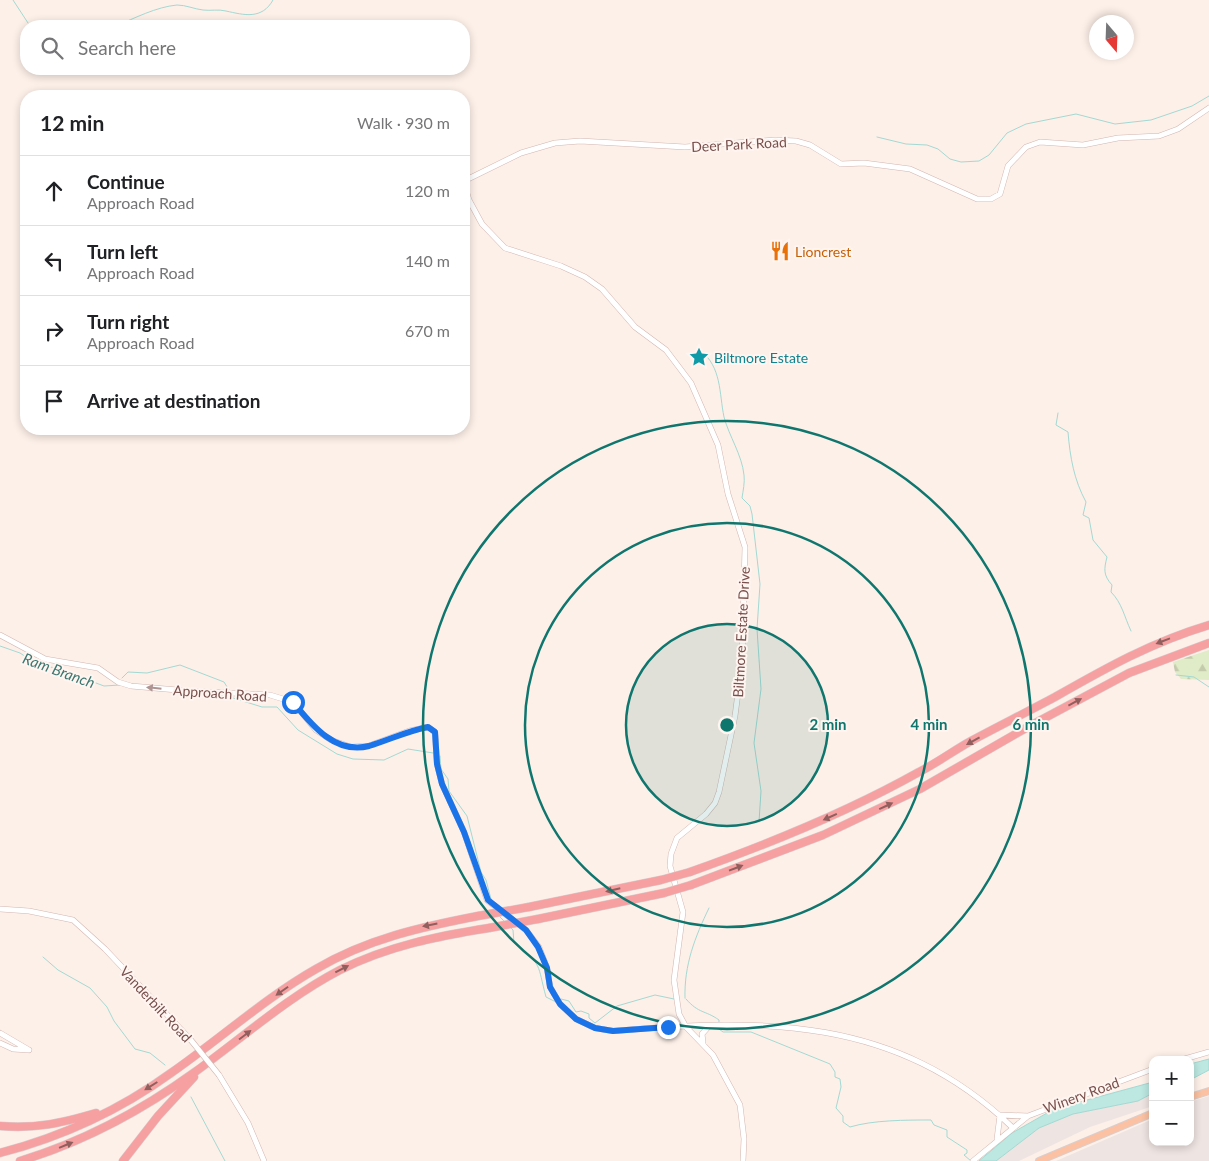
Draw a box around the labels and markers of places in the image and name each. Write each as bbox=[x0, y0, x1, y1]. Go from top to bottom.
restaurant icon: Lioncrest bbox=[769, 240, 791, 262]
place label: Lioncrest bbox=[795, 243, 851, 260]
place icon: Biltmore Estate bbox=[688, 346, 710, 368]
place label: Biltmore Estate bbox=[714, 349, 808, 366]
centre of rings bbox=[718, 716, 736, 734]

